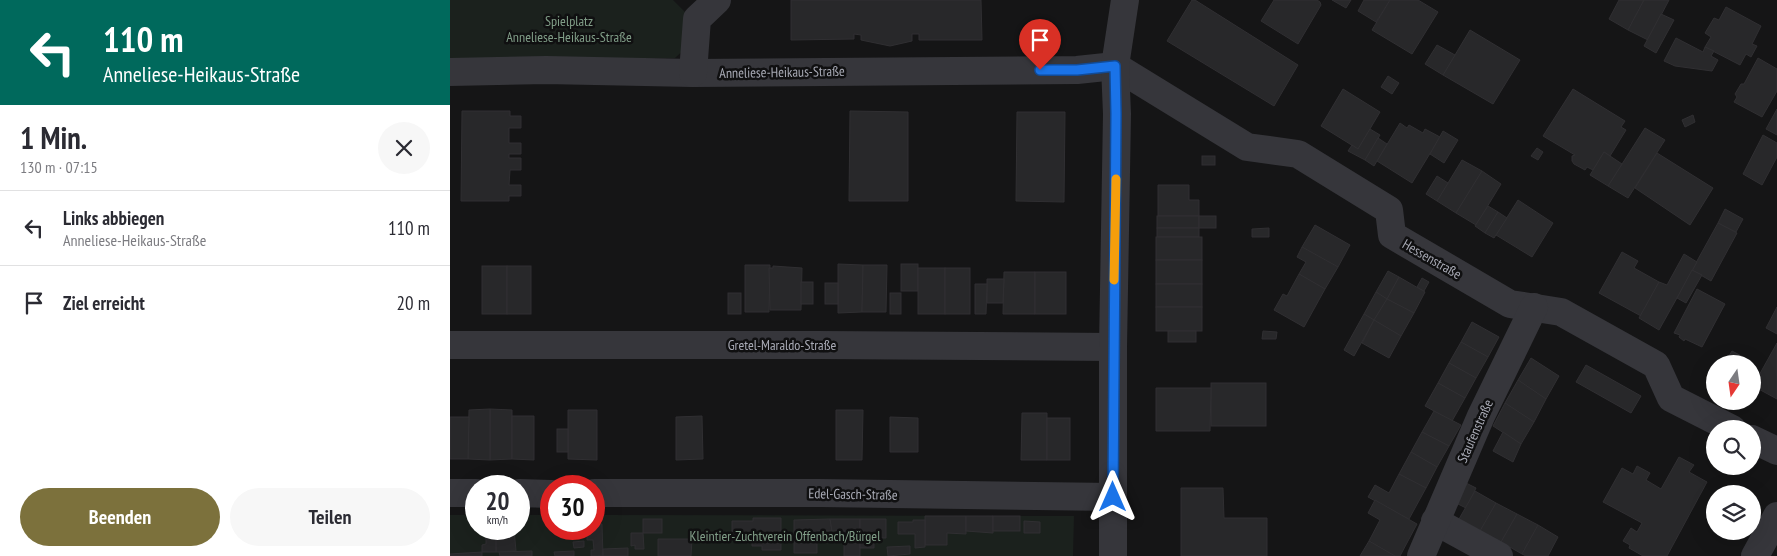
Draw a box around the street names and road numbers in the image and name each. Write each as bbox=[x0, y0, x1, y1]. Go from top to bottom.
street label: Anneliese-Heikaus-Straße bbox=[719, 62, 845, 82]
street label: Hessenstraße bbox=[1399, 235, 1465, 283]
street label: Gretel-Maraldo-Straße bbox=[728, 336, 837, 354]
street label: Staufenstraße bbox=[1453, 396, 1497, 466]
street label: Edel-Gasch-Straße bbox=[808, 484, 898, 504]

